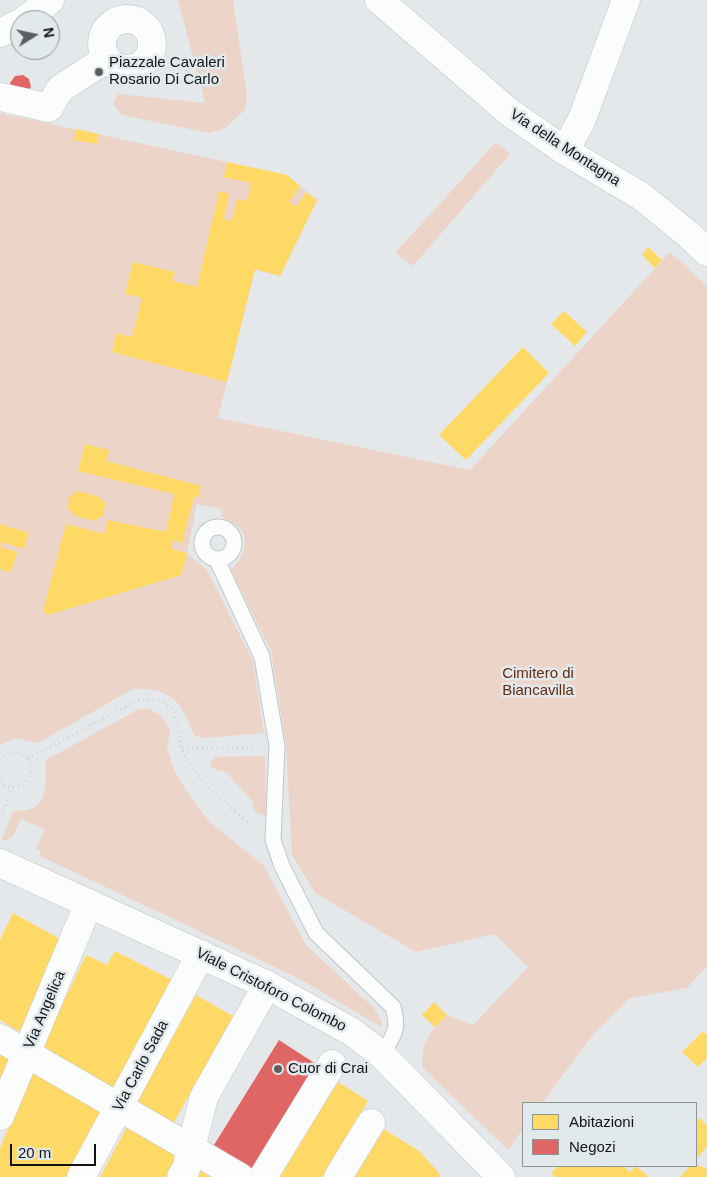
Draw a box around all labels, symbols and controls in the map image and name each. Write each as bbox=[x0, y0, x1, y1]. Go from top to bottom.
north arrow bbox=[10, 10, 60, 60]
text: N bbox=[40, 26, 58, 39]
place label: Piazzale Cavaleri Rosario Di Carlo bbox=[109, 54, 225, 89]
marker: Piazzale Cavaleri Rosario Di Carlo bbox=[93, 66, 105, 78]
street label: Via della Montagna bbox=[506, 106, 624, 190]
park label: Cimitero di Biancavilla bbox=[502, 665, 574, 700]
street label: Viale Cristoforo Colombo bbox=[193, 944, 349, 1036]
street label: Via Angelica bbox=[20, 968, 70, 1052]
street label: Via Carlo Sada bbox=[109, 1017, 173, 1115]
place label: Cuor di Crai bbox=[288, 1060, 368, 1078]
marker: Cuor di Crai bbox=[272, 1063, 284, 1075]
legend bbox=[522, 1102, 697, 1167]
text: Abitazioni bbox=[569, 1113, 634, 1130]
scale bar bbox=[12, 1134, 99, 1166]
text: Negozi bbox=[569, 1138, 616, 1155]
text: 20 m bbox=[18, 1144, 51, 1161]

